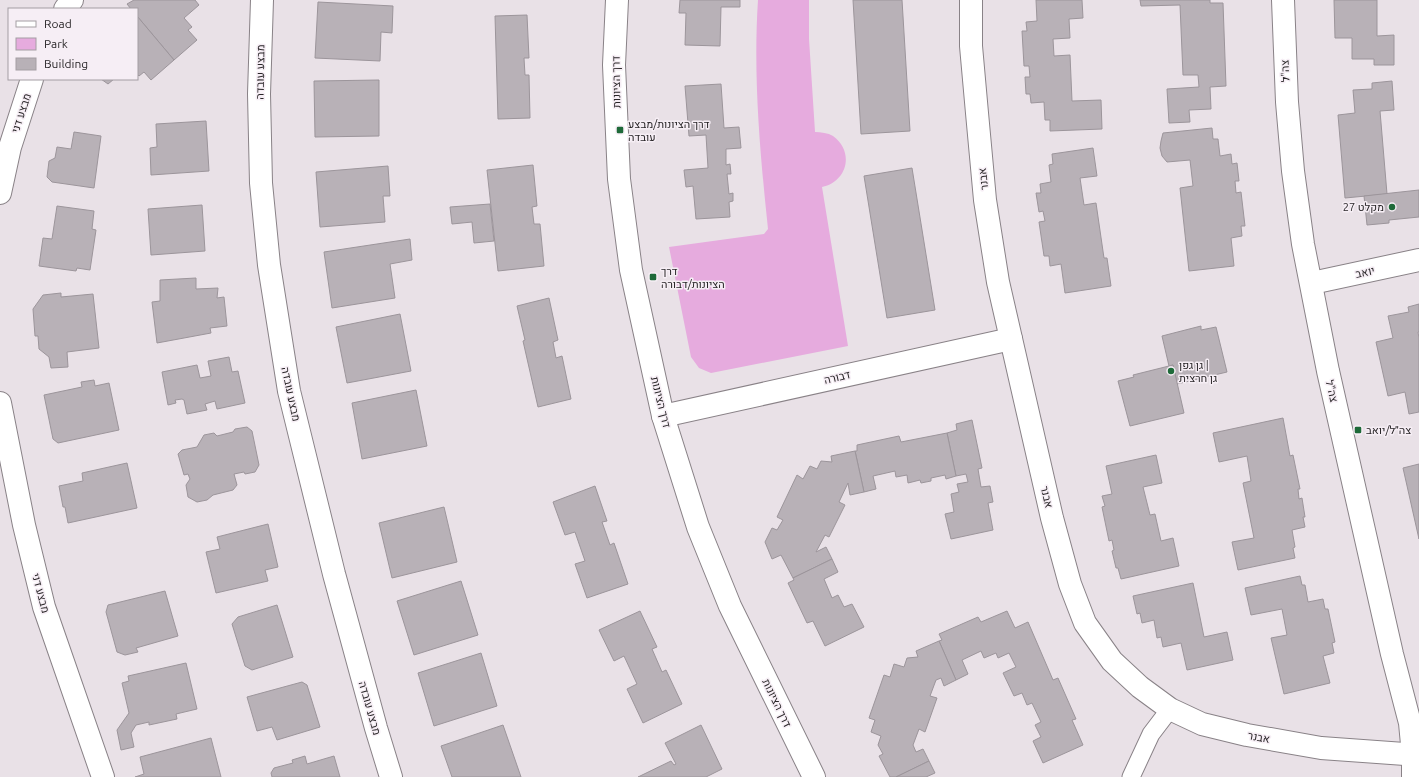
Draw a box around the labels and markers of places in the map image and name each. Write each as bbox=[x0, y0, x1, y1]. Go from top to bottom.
place label: דרך הציונות/מבצע עובדה bbox=[628, 118, 710, 143]
marker: דרך הציונות/מבצע עובדה bbox=[615, 125, 625, 135]
place label: מקלט 27 bbox=[1343, 201, 1384, 213]
marker: מקלט 27 bbox=[1387, 202, 1397, 212]
place label: דרך הציונות/דבורה bbox=[661, 265, 725, 290]
marker: דרך הציונות/דבורה bbox=[648, 272, 658, 282]
place label: גן גפן | גן חרצית bbox=[1179, 359, 1217, 384]
marker: גן גפן | גן חרצית bbox=[1166, 366, 1176, 376]
place label: צה״ל/יואב bbox=[1366, 424, 1411, 436]
marker: צה״ל/יואב bbox=[1353, 425, 1363, 435]

